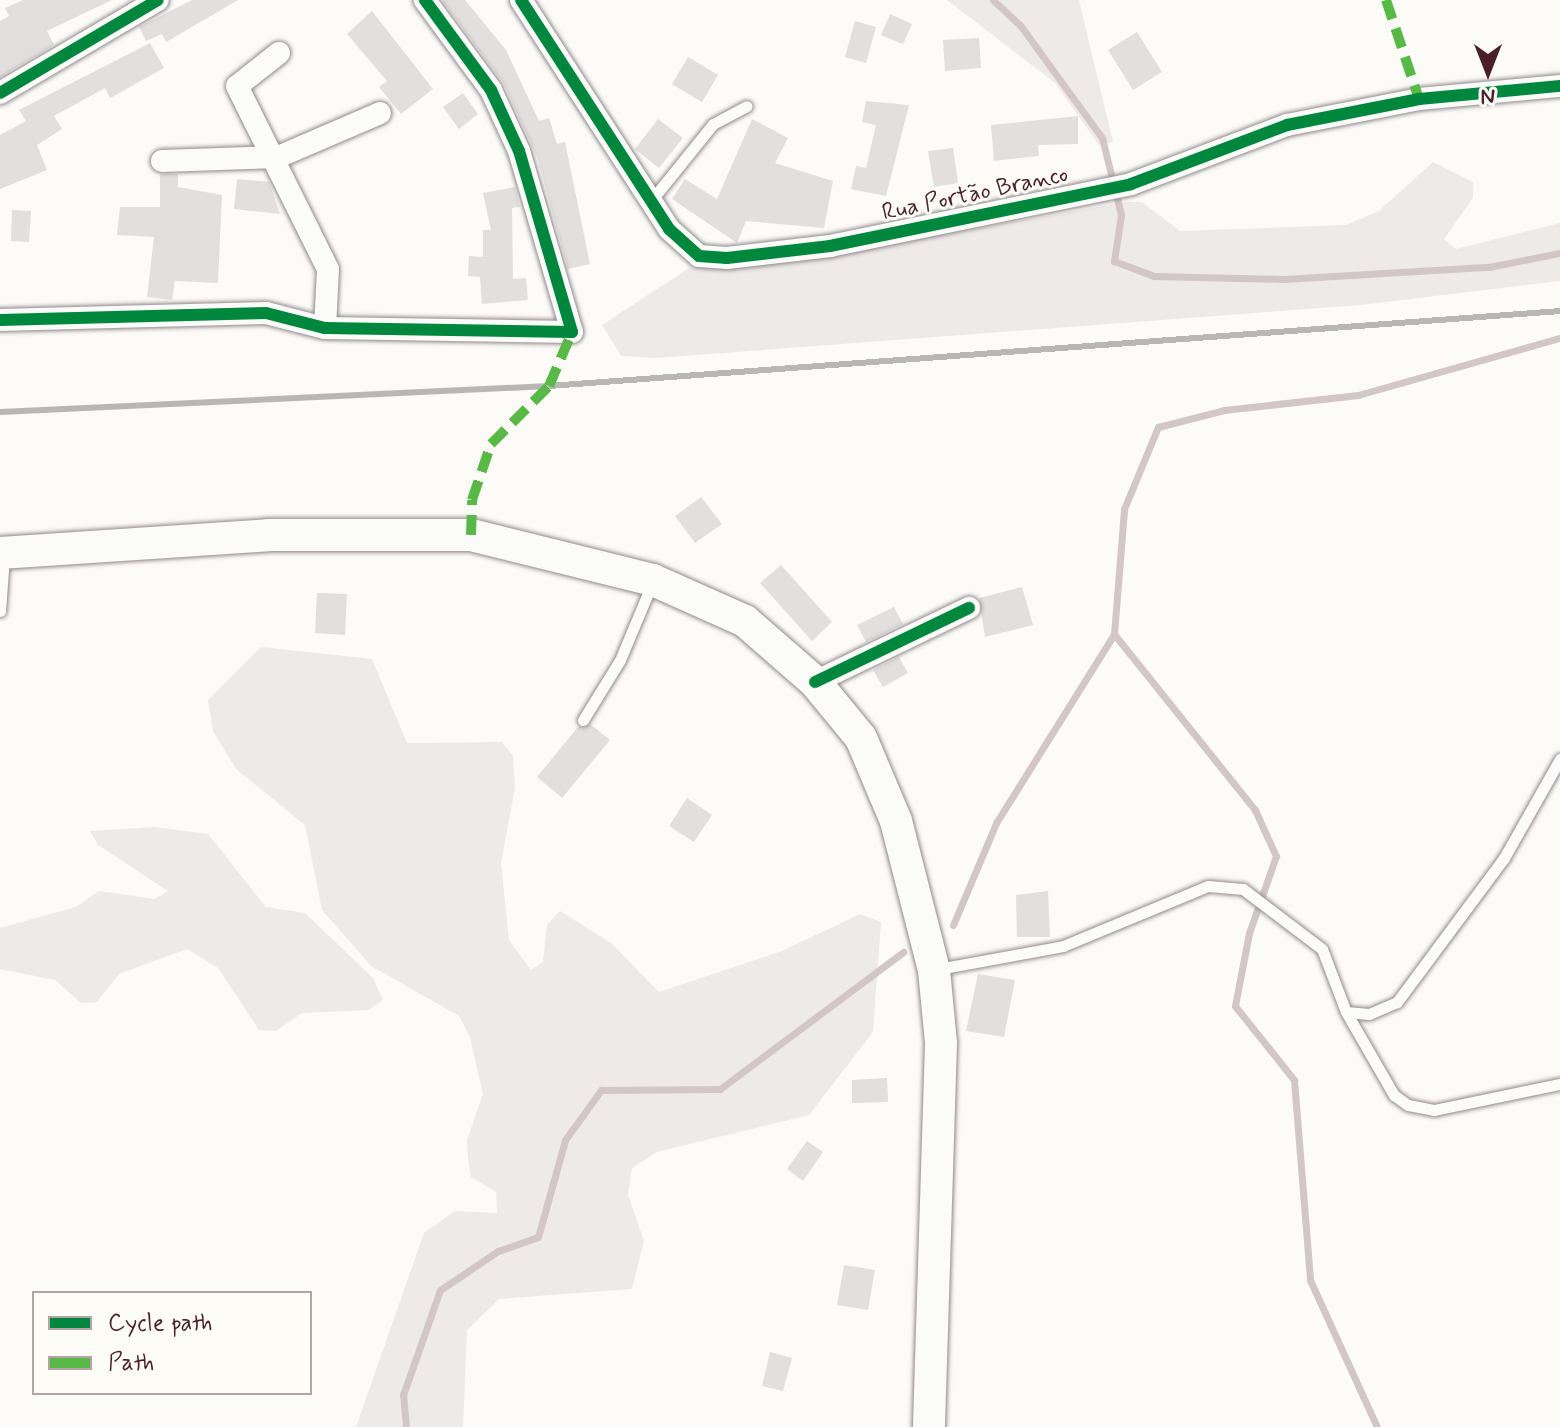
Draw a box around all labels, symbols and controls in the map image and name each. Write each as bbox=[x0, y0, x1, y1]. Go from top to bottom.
north arrow bbox=[1448, 32, 1528, 112]
text: N bbox=[1481, 82, 1495, 110]
street label: Rua Portão Branco bbox=[879, 160, 1071, 228]
legend bbox=[32, 1291, 312, 1395]
text: Cycle path bbox=[108, 1308, 213, 1339]
text: Path bbox=[108, 1348, 154, 1379]

